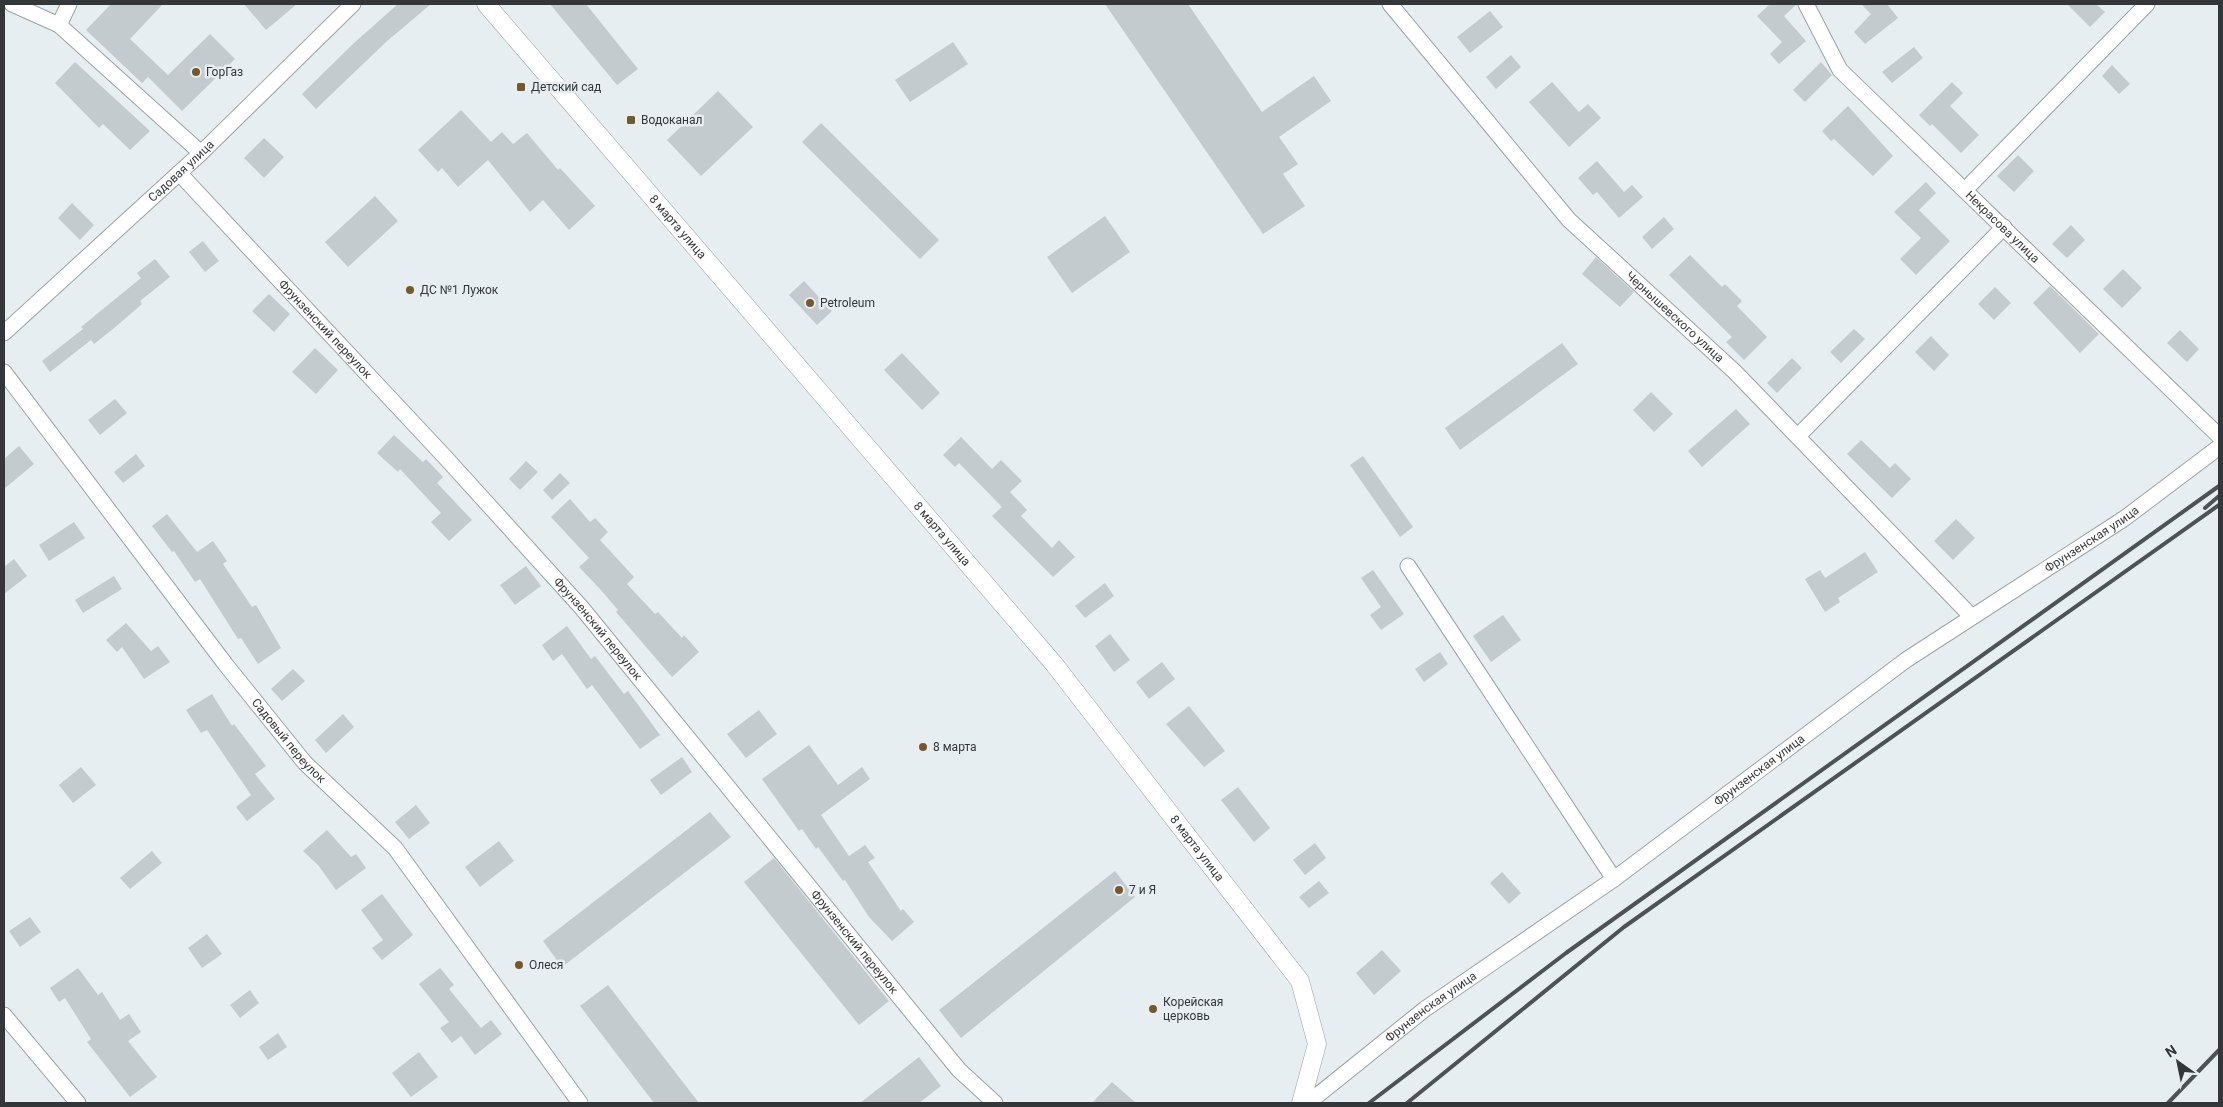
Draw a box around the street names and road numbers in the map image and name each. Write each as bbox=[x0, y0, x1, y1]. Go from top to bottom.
street label: Садовая улица bbox=[145, 137, 217, 205]
street label: Некрасова улица bbox=[1963, 188, 2042, 266]
street label: 8 марта улица bbox=[647, 192, 709, 262]
street label: Чернышевского улица bbox=[1623, 269, 1727, 365]
street label: Фрунзенский переулок bbox=[276, 277, 375, 382]
street label: 8 марта улица bbox=[911, 499, 973, 569]
street label: Фрунзенская улица bbox=[2042, 503, 2142, 575]
street label: Фрунзенский переулок bbox=[551, 575, 645, 683]
street label: Садовый переулок bbox=[249, 696, 329, 786]
street label: Фрунзенская улица bbox=[1711, 732, 1807, 809]
street label: 8 марта улица bbox=[1167, 813, 1227, 884]
street label: Фрунзенский переулок bbox=[808, 887, 901, 997]
street label: Фрунзенская улица bbox=[1382, 969, 1479, 1045]

